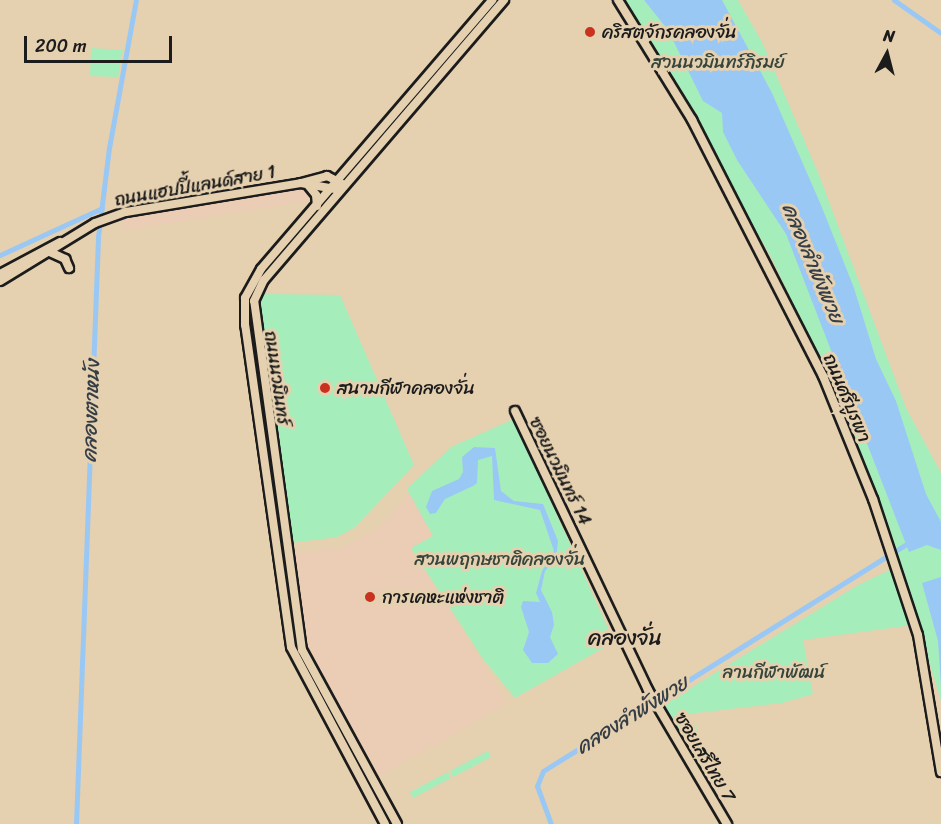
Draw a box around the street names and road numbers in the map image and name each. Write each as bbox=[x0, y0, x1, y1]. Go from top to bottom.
street label: ถนนแฮปปี้แลนด์สาย 1 bbox=[113, 161, 277, 211]
street label: ถนนนวมินทร์ bbox=[260, 329, 294, 427]
street label: ถนนศรีบูรพา bbox=[819, 350, 875, 446]
street label: ซอยนวมินทร์ 14 bbox=[524, 413, 596, 529]
street label: ซอยเสรีไทย 7 bbox=[670, 709, 740, 805]

